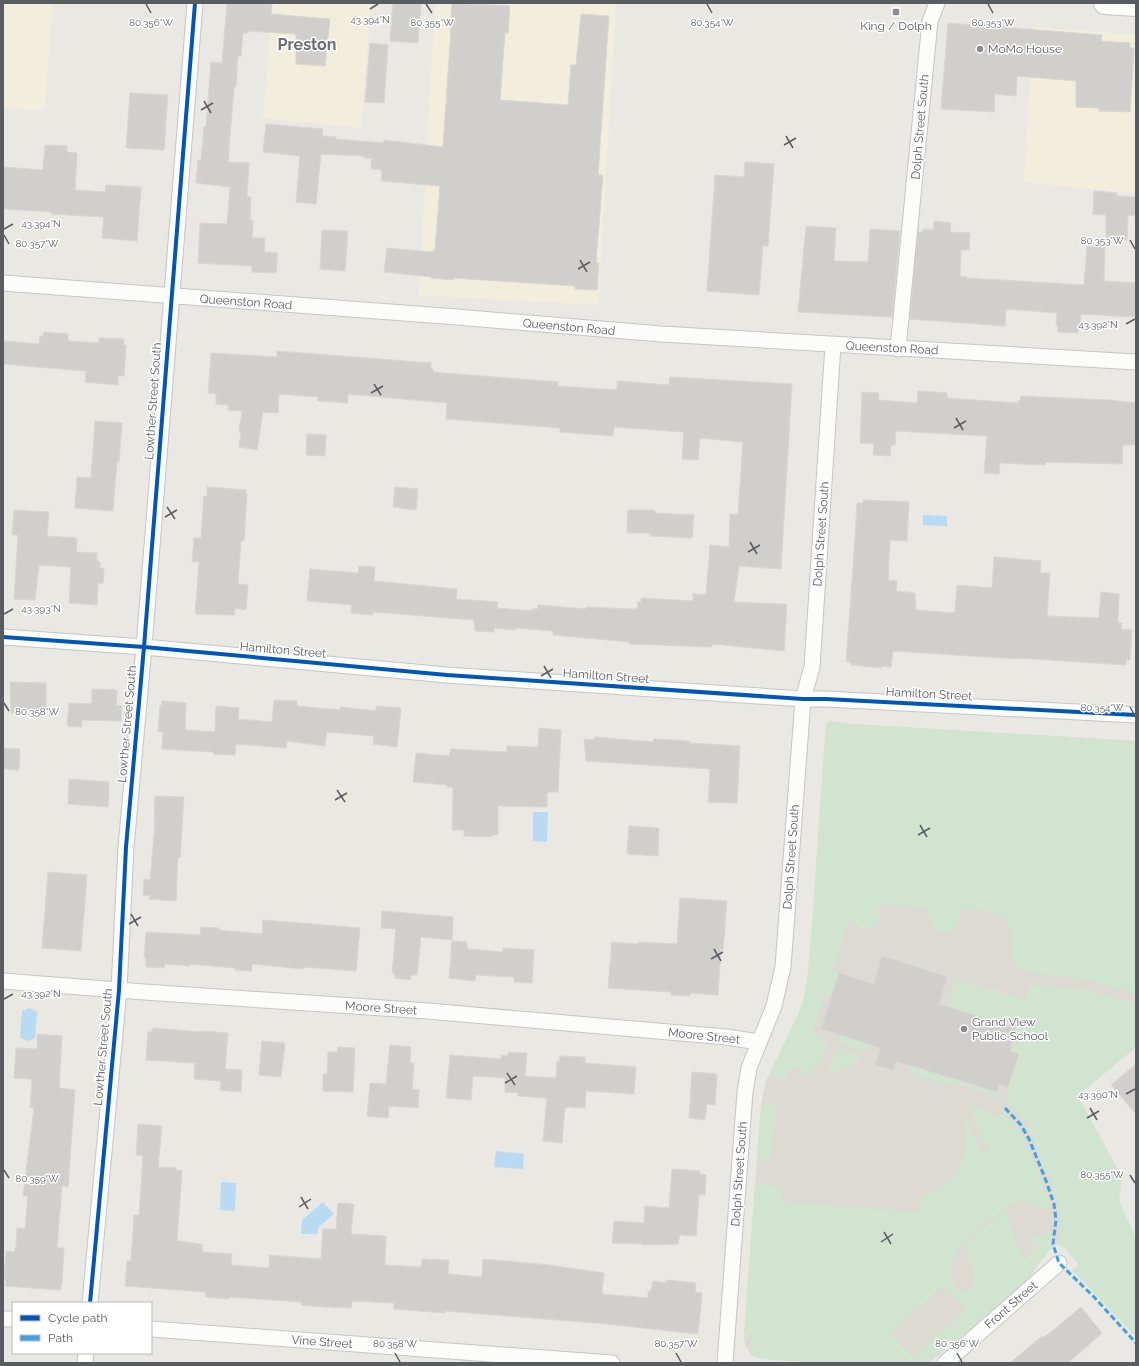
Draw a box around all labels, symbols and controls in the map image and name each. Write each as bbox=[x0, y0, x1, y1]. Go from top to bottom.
marker: King / Dolph bbox=[891, 7, 901, 17]
text: 43.394°N bbox=[350, 14, 390, 25]
text: 80.356°W bbox=[129, 17, 173, 28]
text: 80.355°W bbox=[410, 17, 454, 28]
text: 80.354°W bbox=[690, 17, 734, 28]
text: 80.353°W bbox=[972, 17, 1015, 28]
place label: King / Dolph bbox=[860, 19, 932, 33]
district label: Preston bbox=[278, 35, 336, 54]
place label: MoMo House bbox=[988, 42, 1062, 56]
marker: MoMo House bbox=[975, 44, 985, 54]
street label: Dolph Street South bbox=[908, 74, 932, 180]
text: 43.394°N bbox=[21, 218, 61, 229]
text: 80.353°W bbox=[1081, 235, 1124, 246]
text: 80.357°W bbox=[15, 238, 59, 249]
street label: Queenston Road bbox=[199, 292, 293, 312]
street label: Queenston Road bbox=[522, 316, 616, 338]
text: 43.392°N bbox=[1078, 319, 1118, 330]
street label: Queenston Road bbox=[845, 339, 939, 357]
street label: Lowther Street South bbox=[142, 342, 164, 460]
street label: Dolph Street South bbox=[810, 481, 832, 587]
text: 43.393°N bbox=[21, 603, 61, 614]
street label: Hamilton Street bbox=[239, 639, 327, 661]
street label: Lowther Street South bbox=[115, 665, 139, 783]
street label: Hamilton Street bbox=[562, 666, 650, 686]
street label: Hamilton Street bbox=[885, 685, 973, 703]
text: 80.354°W bbox=[1080, 702, 1124, 713]
text: 80.358°W bbox=[15, 706, 59, 717]
street label: Dolph Street South bbox=[780, 804, 802, 910]
text: 43.392°N bbox=[21, 988, 61, 999]
street label: Lowther Street South bbox=[91, 988, 115, 1106]
street label: Moore Street bbox=[345, 999, 417, 1017]
place label: Grand View Public School bbox=[972, 1015, 1049, 1043]
marker: Grand View Public School bbox=[959, 1024, 969, 1034]
street label: Moore Street bbox=[667, 1025, 741, 1047]
text: 43.390°N bbox=[1078, 1089, 1118, 1100]
street label: Dolph Street South bbox=[728, 1121, 750, 1227]
text: 80.355°W bbox=[1080, 1169, 1124, 1180]
text: 80.359°W bbox=[15, 1173, 59, 1184]
street label: Front Street bbox=[982, 1278, 1040, 1332]
legend bbox=[12, 1302, 152, 1354]
text: Cycle path bbox=[48, 1311, 107, 1325]
text: Path bbox=[48, 1331, 73, 1345]
street label: Vine Street bbox=[291, 1333, 353, 1351]
text: 80.358°W bbox=[373, 1338, 417, 1349]
text: 80.357°W bbox=[654, 1338, 698, 1349]
text: 80.356°W bbox=[935, 1338, 979, 1349]

